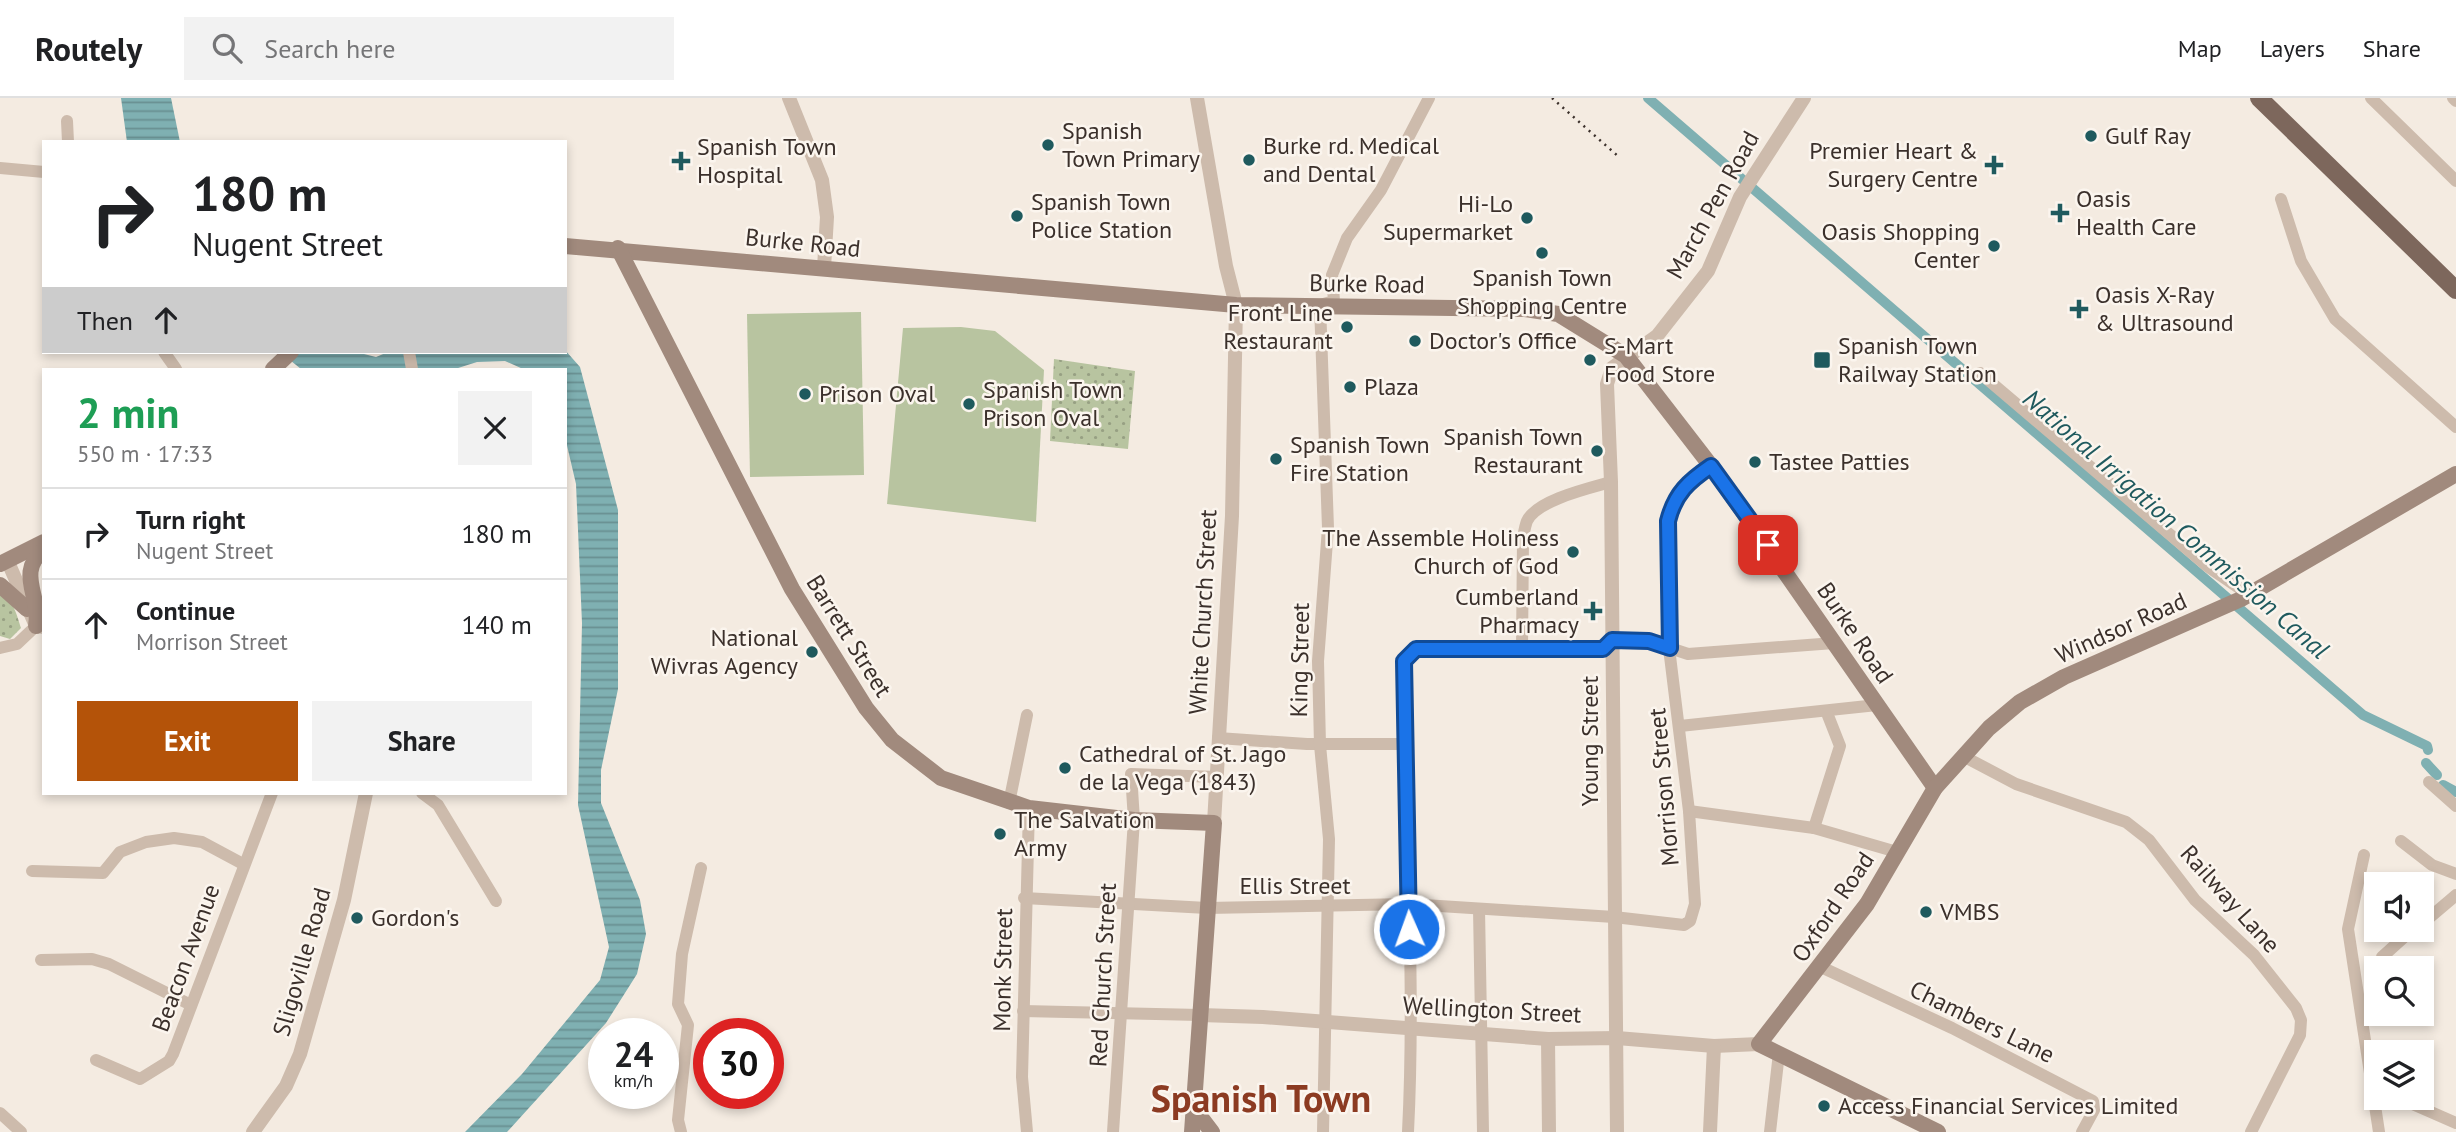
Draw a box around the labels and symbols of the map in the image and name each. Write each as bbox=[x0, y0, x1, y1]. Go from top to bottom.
place label: Spanish Town Primary bbox=[1062, 115, 1200, 174]
place label: Gulf Ray bbox=[2105, 120, 2191, 151]
street label: March Pen Road bbox=[1659, 125, 1766, 284]
marker: Gulf Ray bbox=[2083, 128, 2099, 144]
place label: Burke rd. Medical and Dental bbox=[1263, 130, 1439, 189]
place label: Spanish Town Hospital bbox=[697, 131, 837, 190]
place label: Premier Heart & Surgery Centre bbox=[1809, 135, 1978, 194]
marker: Spanish Town Primary bbox=[1040, 137, 1056, 153]
marker: Spanish Town Hospital bbox=[671, 151, 691, 171]
marker: Burke rd. Medical and Dental bbox=[1241, 152, 1257, 168]
marker: Premier Heart & Surgery Centre bbox=[1984, 155, 2004, 175]
place label: Oasis Health Care bbox=[2076, 183, 2196, 242]
place label: Spanish Town Police Station bbox=[1031, 186, 1172, 245]
place label: Hi-Lo Supermarket bbox=[1383, 188, 1513, 247]
marker: Oasis Health Care bbox=[2050, 203, 2070, 223]
marker: Spanish Town Police Station bbox=[1009, 208, 1025, 224]
marker: Hi-Lo Supermarket bbox=[1519, 210, 1535, 226]
place label: Oasis Shopping Center bbox=[1821, 216, 1980, 275]
street label: Burke Road bbox=[744, 221, 862, 264]
marker: Oasis Shopping Center bbox=[1986, 238, 2002, 254]
marker: Spanish Town Shopping Centre bbox=[1534, 245, 1550, 261]
place label: Spanish Town Shopping Centre bbox=[1457, 262, 1627, 321]
street label: Burke Road bbox=[1309, 267, 1425, 300]
place label: Oasis X-Ray & Ultrasound bbox=[2095, 279, 2234, 338]
place label: Front Line Restaurant bbox=[1223, 297, 1333, 356]
marker: Oasis X-Ray & Ultrasound bbox=[2069, 299, 2089, 319]
marker: Front Line Restaurant bbox=[1339, 319, 1355, 335]
place label: Doctor's Office bbox=[1429, 325, 1577, 356]
place label: S-Mart Food Store bbox=[1604, 330, 1715, 389]
place label: Spanish Town Railway Station bbox=[1838, 330, 1997, 389]
marker: Doctor's Office bbox=[1407, 333, 1423, 349]
marker: Spanish Town Railway Station bbox=[1812, 350, 1832, 370]
marker: S-Mart Food Store bbox=[1582, 352, 1598, 368]
place label: Plaza bbox=[1364, 371, 1419, 402]
place label: Spanish Town Prison Oval bbox=[983, 374, 1123, 433]
place label: Prison Oval bbox=[819, 378, 935, 409]
marker: Plaza bbox=[1342, 379, 1358, 395]
water label: National Irrigation Commission Canal bbox=[2017, 382, 2336, 666]
marker: Prison Oval bbox=[797, 386, 813, 402]
marker: Spanish Town Prison Oval bbox=[961, 396, 977, 412]
place label: Spanish Town Restaurant bbox=[1443, 421, 1583, 480]
place label: Spanish Town Fire Station bbox=[1290, 429, 1430, 488]
marker: Spanish Town Restaurant bbox=[1589, 443, 1605, 459]
place label: Tastee Patties bbox=[1769, 446, 1910, 477]
marker: Spanish Town Fire Station bbox=[1268, 451, 1284, 467]
marker: Tastee Patties bbox=[1747, 454, 1763, 470]
street label: White Church Street bbox=[1182, 509, 1223, 715]
pin bbox=[1738, 515, 1798, 575]
place label: The Assemble Holiness Church of God bbox=[1322, 522, 1559, 581]
marker: The Assemble Holiness Church of God bbox=[1565, 544, 1581, 560]
street label: Barrett Street bbox=[800, 569, 899, 703]
street label: Burke Road bbox=[1810, 576, 1901, 689]
place label: Cumberland Pharmacy bbox=[1455, 581, 1579, 640]
street label: Windsor Road bbox=[2050, 585, 2191, 670]
street label: King Street bbox=[1283, 602, 1316, 718]
marker: Cumberland Pharmacy bbox=[1585, 603, 1601, 619]
place label: National Wivras Agency bbox=[651, 622, 798, 681]
marker: National Wivras Agency bbox=[804, 644, 820, 660]
street label: Young Street bbox=[1574, 676, 1605, 806]
street label: Morrison Street bbox=[1641, 707, 1686, 867]
place label: Cathedral of St. Jago de la Vega (1843) bbox=[1079, 738, 1286, 797]
marker: Cathedral of St. Jago de la Vega (1843) bbox=[1057, 760, 1073, 776]
place label: The Salvation Army bbox=[1014, 804, 1155, 863]
marker: The Salvation Army bbox=[992, 826, 1008, 842]
street label: Railway Lane bbox=[2174, 838, 2287, 959]
street label: Oxford Road bbox=[1784, 846, 1881, 968]
street label: Ellis Street bbox=[1239, 870, 1351, 901]
street label: Beacon Avenue bbox=[144, 880, 227, 1036]
street label: Red Church Street bbox=[1082, 882, 1123, 1068]
street label: Sligoville Road bbox=[266, 884, 338, 1040]
position arrow bbox=[1372, 892, 1446, 966]
place label: VMBS bbox=[1939, 896, 1999, 927]
place label: Gordon's bbox=[371, 902, 459, 933]
marker: VMBS bbox=[1918, 904, 1934, 920]
street label: Monk Street bbox=[986, 908, 1019, 1032]
marker: Gordon's bbox=[349, 910, 365, 926]
street label: Chambers Lane bbox=[1905, 973, 2060, 1070]
street label: Wellington Street bbox=[1402, 989, 1582, 1030]
speed limit sign: 30 bbox=[693, 1018, 784, 1109]
district label: Spanish Town bbox=[1151, 1073, 1371, 1122]
place label: Access Financial Services Limited bbox=[1838, 1090, 2178, 1121]
marker: Access Financial Services Limited bbox=[1816, 1098, 1832, 1114]

